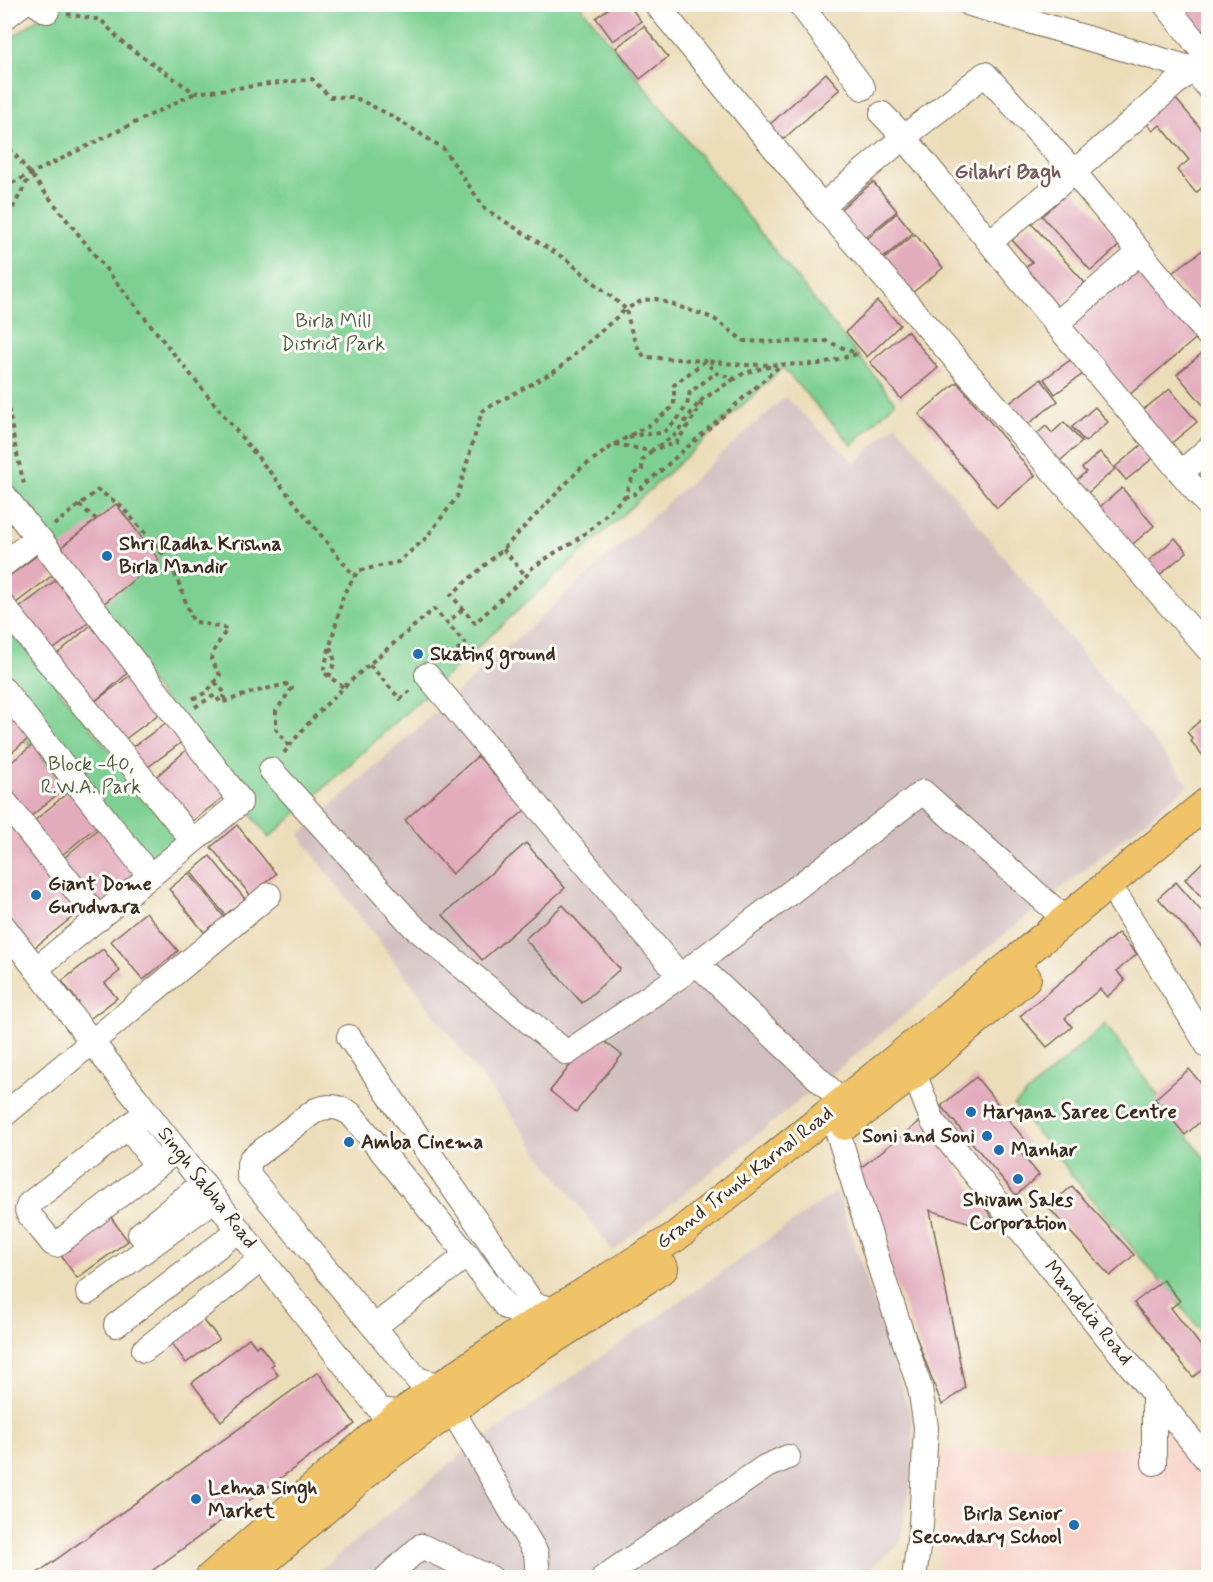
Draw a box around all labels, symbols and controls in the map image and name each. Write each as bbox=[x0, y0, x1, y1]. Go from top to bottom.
district label: Gilahri Bagh bbox=[954, 158, 1062, 188]
park label: Birla Mill District Park bbox=[281, 308, 385, 358]
place label: Shri Radha Krishna Birla Mandir bbox=[119, 531, 282, 581]
marker: Shri Radha Krishna Birla Mandir bbox=[100, 549, 114, 563]
place label: Skating ground bbox=[430, 641, 555, 670]
marker: Skating ground bbox=[411, 647, 425, 661]
park label: Block -40, R.W.A. Park bbox=[41, 751, 141, 801]
place label: Giant Dome Gurudwara bbox=[48, 871, 152, 921]
marker: Giant Dome Gurudwara bbox=[29, 888, 43, 902]
place label: Haryana Saree Centre bbox=[983, 1099, 1177, 1126]
street label: Grand Trunk Karnal Road bbox=[651, 1100, 839, 1256]
marker: Haryana Saree Centre bbox=[964, 1105, 978, 1119]
street label: Singh Sabha Road bbox=[150, 1121, 263, 1255]
place label: Soni and Soni bbox=[862, 1123, 975, 1150]
place label: Amba Cinema bbox=[361, 1129, 483, 1156]
marker: Soni and Soni bbox=[980, 1129, 994, 1143]
marker: Amba Cinema bbox=[342, 1135, 356, 1149]
place label: Manhar bbox=[1011, 1137, 1078, 1164]
marker: Manhar bbox=[992, 1143, 1006, 1157]
marker: Shivam Sales Corporation bbox=[1011, 1172, 1025, 1186]
place label: Shivam Sales Corporation bbox=[963, 1187, 1073, 1237]
street label: Mandelia Road bbox=[1037, 1255, 1139, 1371]
place label: Lehna Singh Market bbox=[208, 1475, 318, 1525]
marker: Lehna Singh Market bbox=[189, 1492, 203, 1506]
place label: Birla Senior Secondary School bbox=[912, 1501, 1063, 1551]
marker: Birla Senior Secondary School bbox=[1067, 1518, 1081, 1532]

